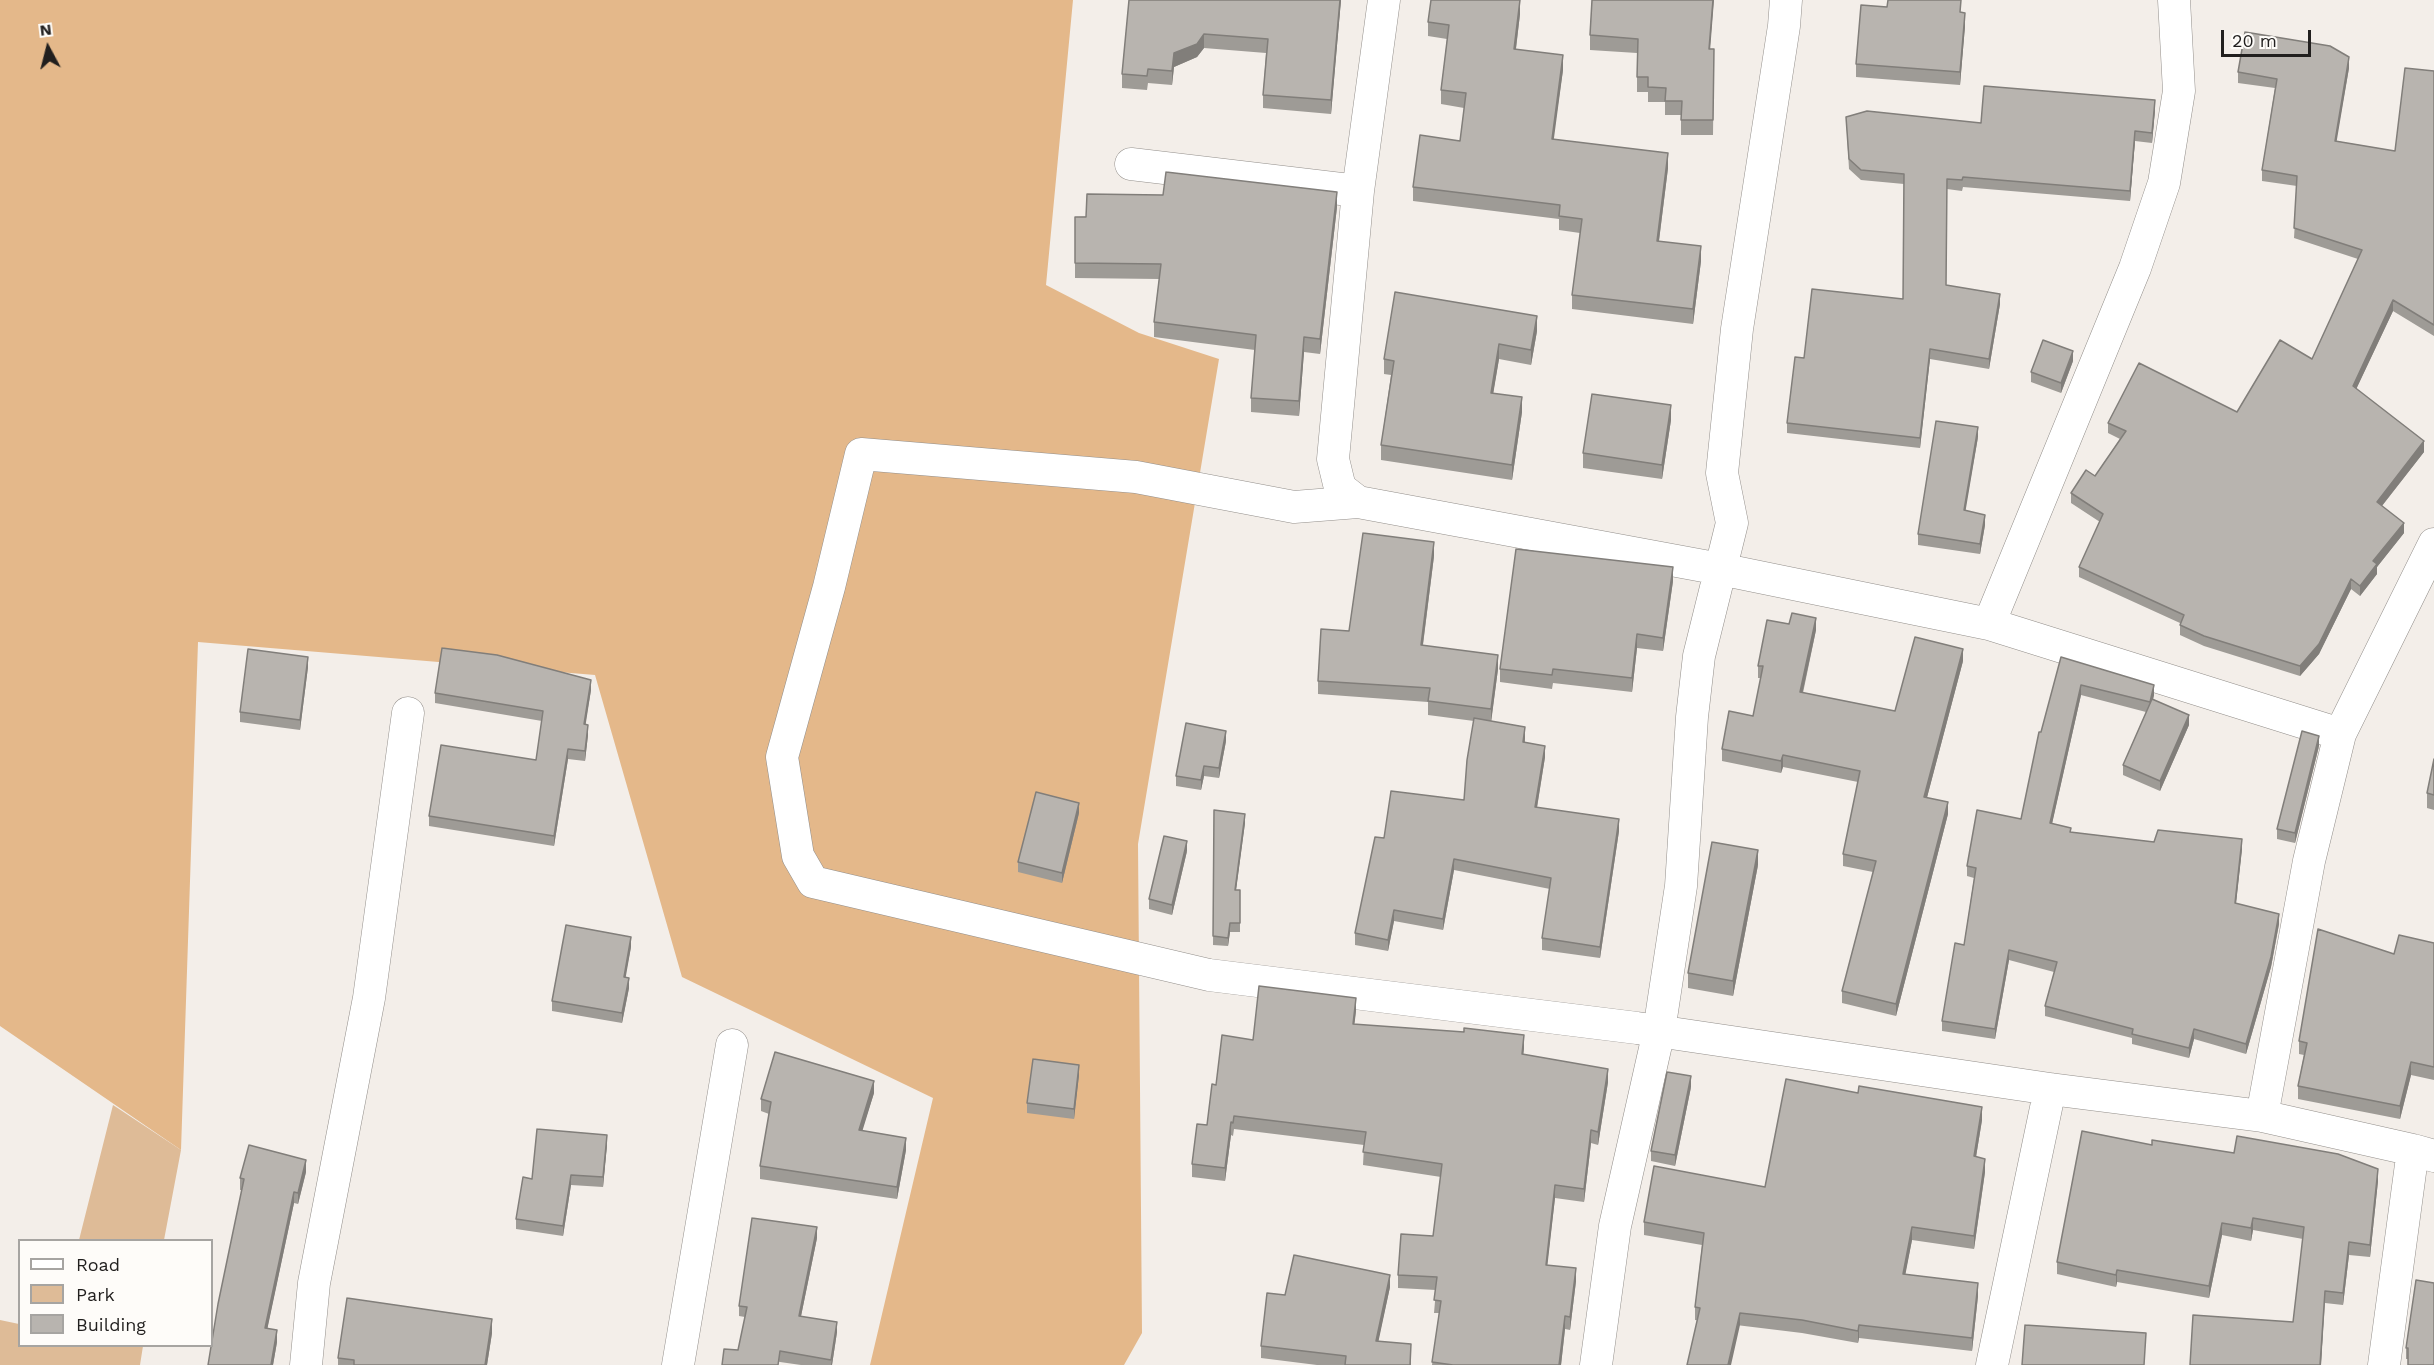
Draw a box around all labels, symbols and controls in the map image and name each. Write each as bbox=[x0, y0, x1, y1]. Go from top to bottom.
north arrow bbox=[18, 18, 78, 78]
scale bar bbox=[2224, 18, 2314, 56]
text: N bbox=[39, 19, 53, 40]
text: 20 m bbox=[2232, 30, 2277, 51]
legend bbox=[18, 1239, 213, 1347]
text: Road bbox=[76, 1254, 120, 1275]
text: Park bbox=[76, 1284, 115, 1305]
text: Building bbox=[76, 1314, 146, 1335]

